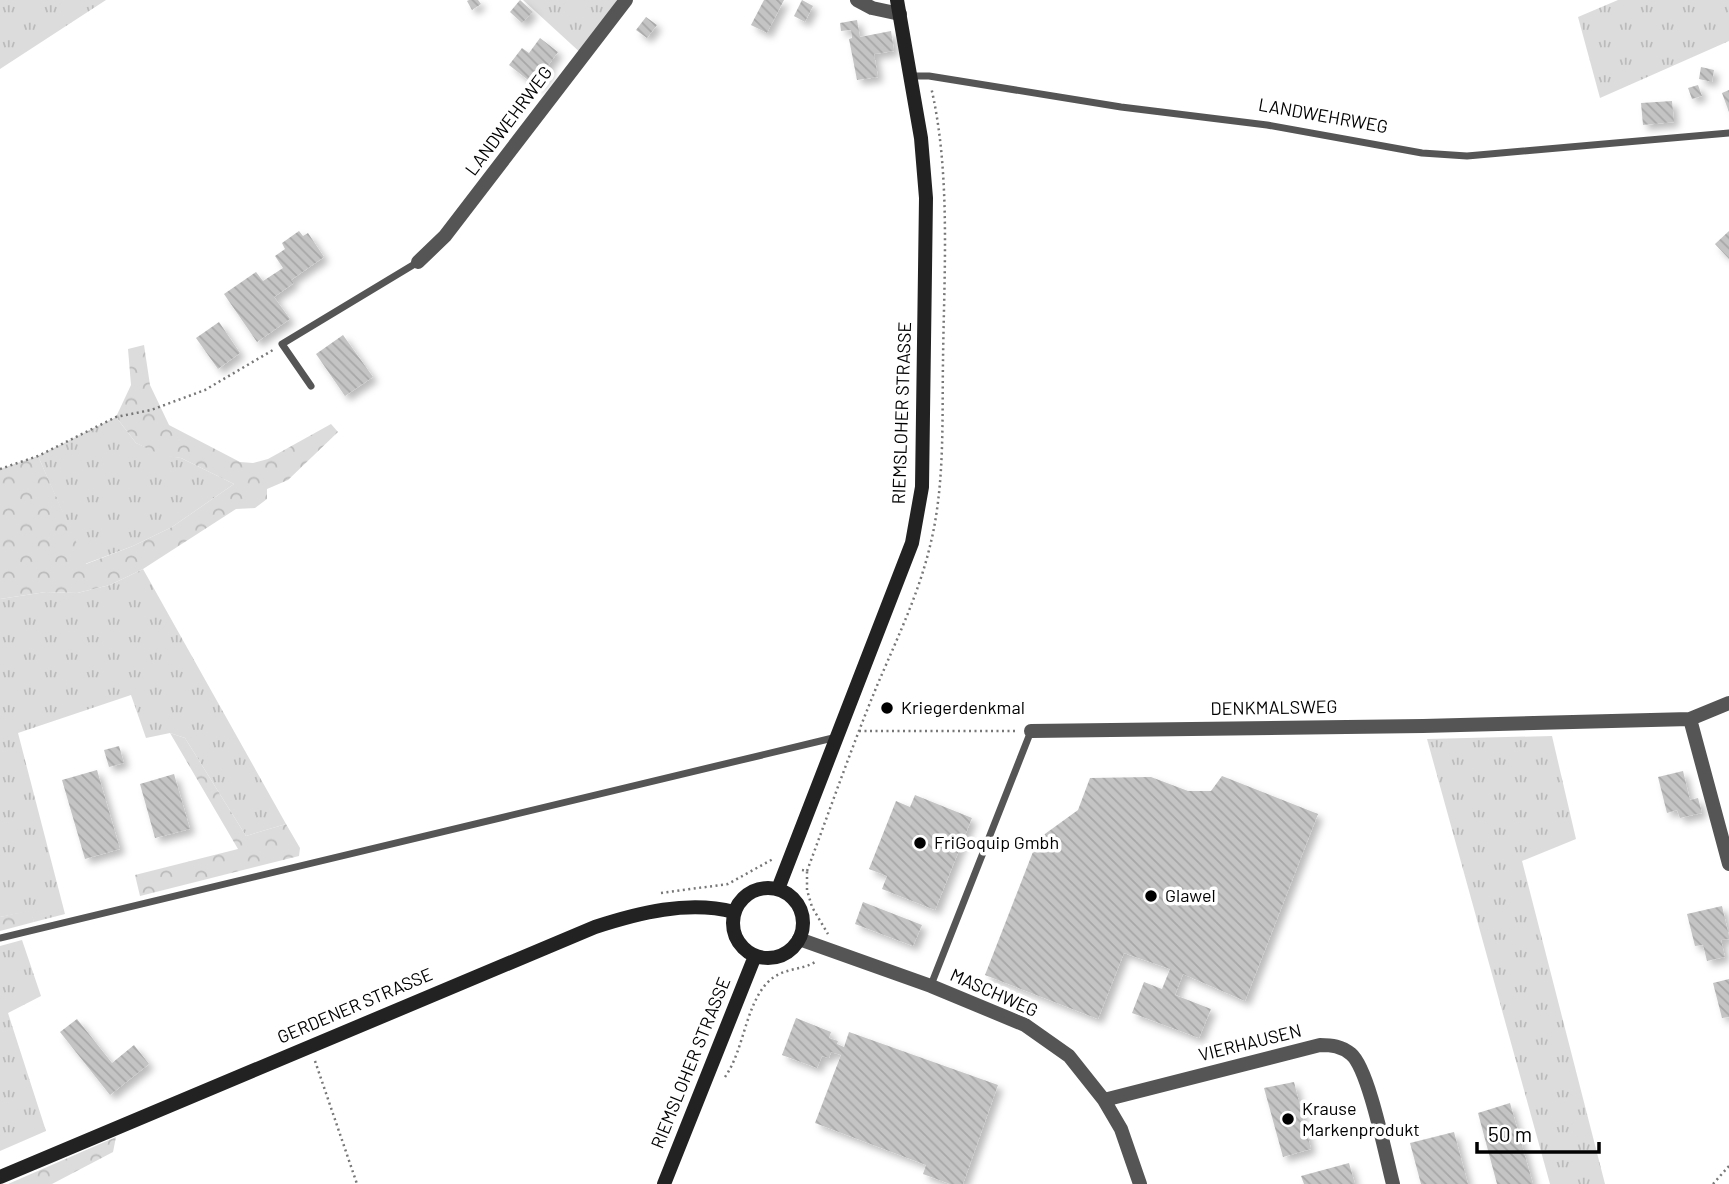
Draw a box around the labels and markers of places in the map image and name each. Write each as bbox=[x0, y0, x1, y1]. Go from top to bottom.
place label: Kriegerdenkmal bbox=[901, 696, 1025, 718]
marker: Kriegerdenkmal bbox=[879, 700, 895, 716]
place label: FriGoquip Gmbh bbox=[934, 831, 1059, 853]
marker: FriGoquip Gmbh bbox=[912, 835, 928, 851]
place label: Glawel bbox=[1165, 884, 1216, 906]
marker: Glawel bbox=[1143, 888, 1159, 904]
place label: Krause Markenprodukt bbox=[1302, 1097, 1420, 1140]
marker: Krause Markenprodukt bbox=[1280, 1111, 1296, 1127]

